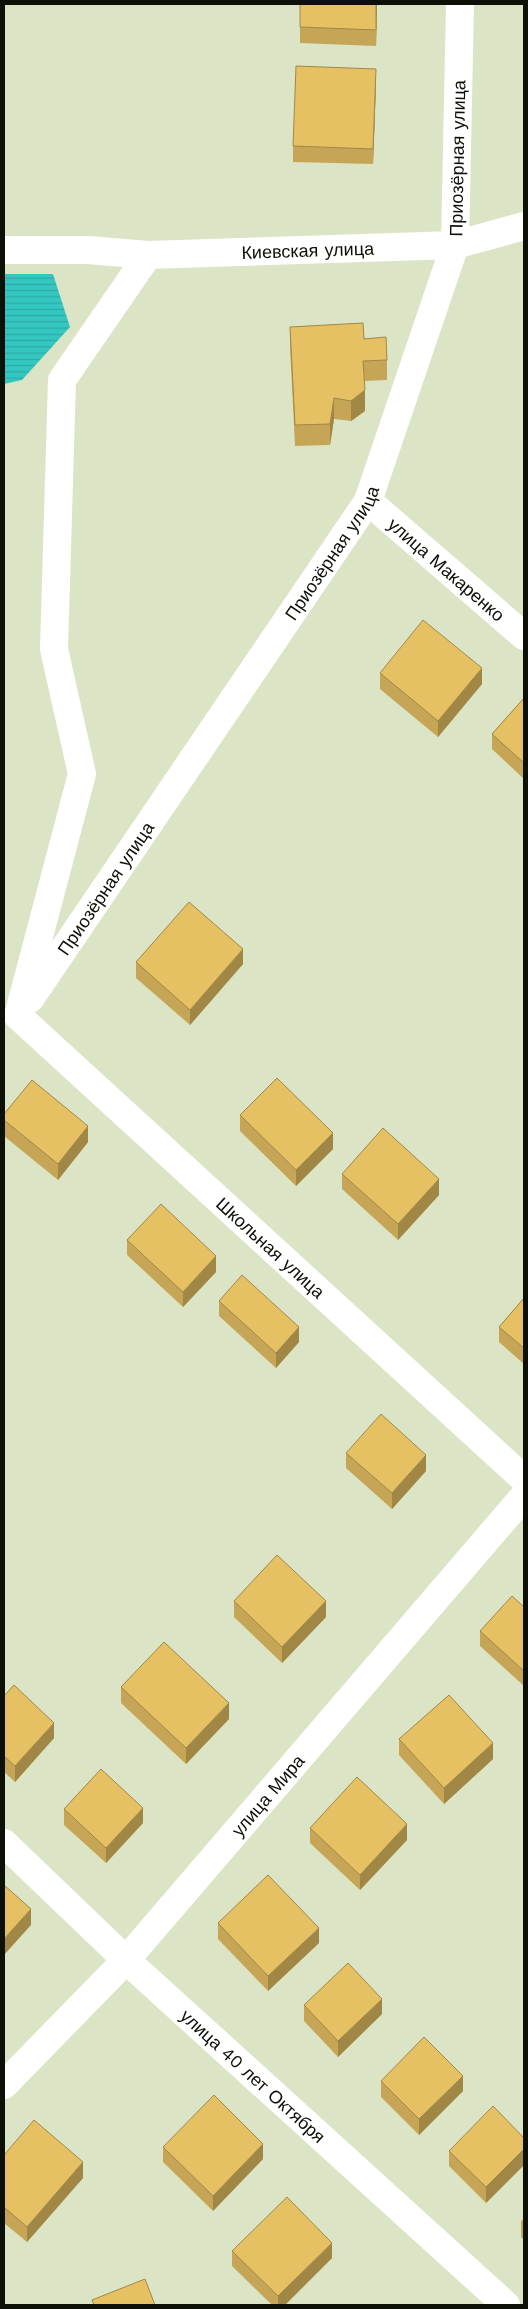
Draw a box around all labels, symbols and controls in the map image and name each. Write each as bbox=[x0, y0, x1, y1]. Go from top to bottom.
street label: Приозёрная улица bbox=[445, 79, 469, 237]
street label: Киевская улица bbox=[241, 237, 375, 262]
street label: Приозёрная улица bbox=[280, 482, 383, 624]
street label: улица Макаренко bbox=[384, 513, 509, 625]
street label: Приозёрная улица bbox=[53, 817, 158, 959]
street label: Школьная улица bbox=[212, 1193, 330, 1303]
street label: улица Мира bbox=[227, 1749, 309, 1840]
street label: улица 40 лет Октября bbox=[177, 2005, 330, 2147]

